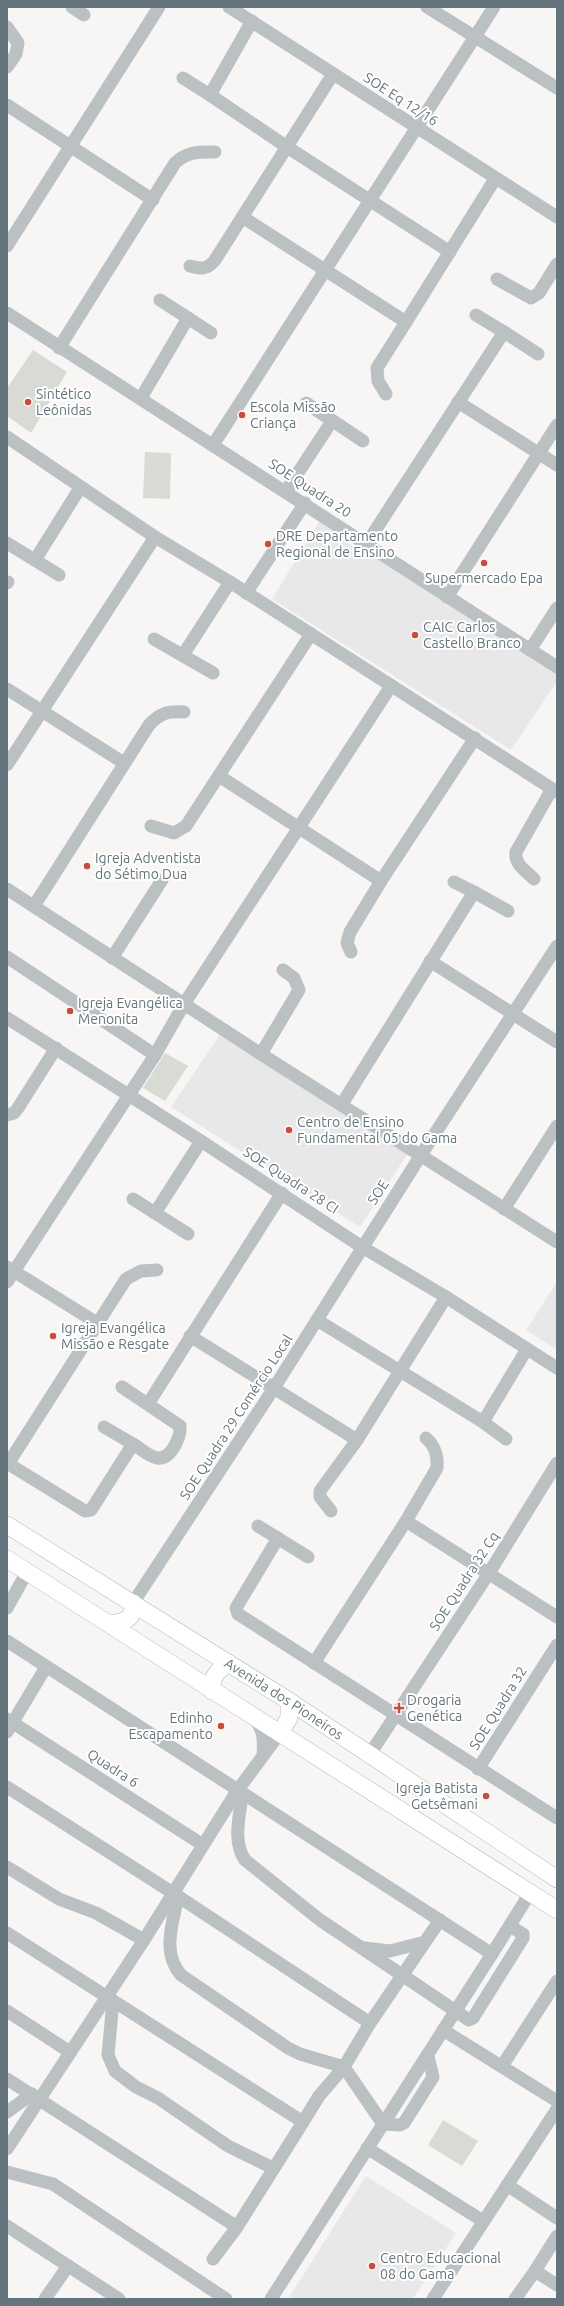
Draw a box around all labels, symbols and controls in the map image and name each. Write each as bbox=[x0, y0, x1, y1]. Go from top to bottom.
street label: SOE Eq 12/16 bbox=[361, 69, 441, 129]
place label: Sintético Leônidas bbox=[36, 386, 92, 418]
marker: Sintético Leônidas bbox=[23, 397, 33, 407]
place label: Escola Missão Criança bbox=[250, 399, 336, 431]
marker: Escola Missão Criança bbox=[237, 410, 247, 420]
street label: SOE Quadra 20 bbox=[266, 455, 354, 521]
place label: DRE Departamento Regional de Ensino bbox=[276, 528, 398, 560]
marker: DRE Departamento Regional de Ensino bbox=[263, 539, 273, 549]
marker: Supermercado Epa bbox=[479, 558, 489, 568]
place label: Supermercado Epa bbox=[425, 570, 543, 586]
place label: CAIC Carlos Castello Branco bbox=[423, 619, 521, 651]
marker: CAIC Carlos Castello Branco bbox=[410, 630, 420, 640]
place label: Igreja Adventista do Sétimo Dua bbox=[95, 850, 201, 882]
marker: Igreja Adventista do Sétimo Dua bbox=[82, 861, 92, 871]
place label: Igreja Evangélica Menonita bbox=[78, 995, 183, 1027]
marker: Igreja Evangélica Menonita bbox=[65, 1006, 75, 1016]
place label: Centro de Ensino Fundamental 05 do Gama bbox=[297, 1114, 457, 1146]
marker: Centro de Ensino Fundamental 05 do Gama bbox=[284, 1125, 294, 1135]
street label: SOE Quadra 28 CI bbox=[240, 1143, 342, 1217]
street label: SOE bbox=[364, 1177, 392, 1207]
place label: Igreja Evangélica Missão e Resgate bbox=[61, 1320, 169, 1352]
marker: Igreja Evangélica Missão e Resgate bbox=[48, 1331, 58, 1341]
street label: SOE Quadra 29 Comércio Local bbox=[176, 1331, 296, 1503]
street label: SOE Quadra 32 Cq bbox=[426, 1528, 502, 1634]
street label: Avenida dos Pioneiros bbox=[222, 1655, 346, 1743]
street label: SOE Quadra 32 bbox=[466, 1663, 530, 1753]
place label: Drogaria Genética bbox=[407, 1692, 462, 1724]
marker: Drogaria Genética bbox=[394, 1703, 404, 1713]
place label: Edinho Escapamento bbox=[129, 1710, 213, 1742]
marker: Edinho Escapamento bbox=[216, 1721, 226, 1731]
street label: Quadra 6 bbox=[84, 1746, 142, 1791]
place label: Igreja Batista Getsêmani bbox=[396, 1780, 478, 1812]
marker: Igreja Batista Getsêmani bbox=[481, 1791, 491, 1801]
place label: Centro Educacional 08 do Gama bbox=[380, 2250, 501, 2282]
marker: Centro Educacional 08 do Gama bbox=[367, 2261, 377, 2271]

